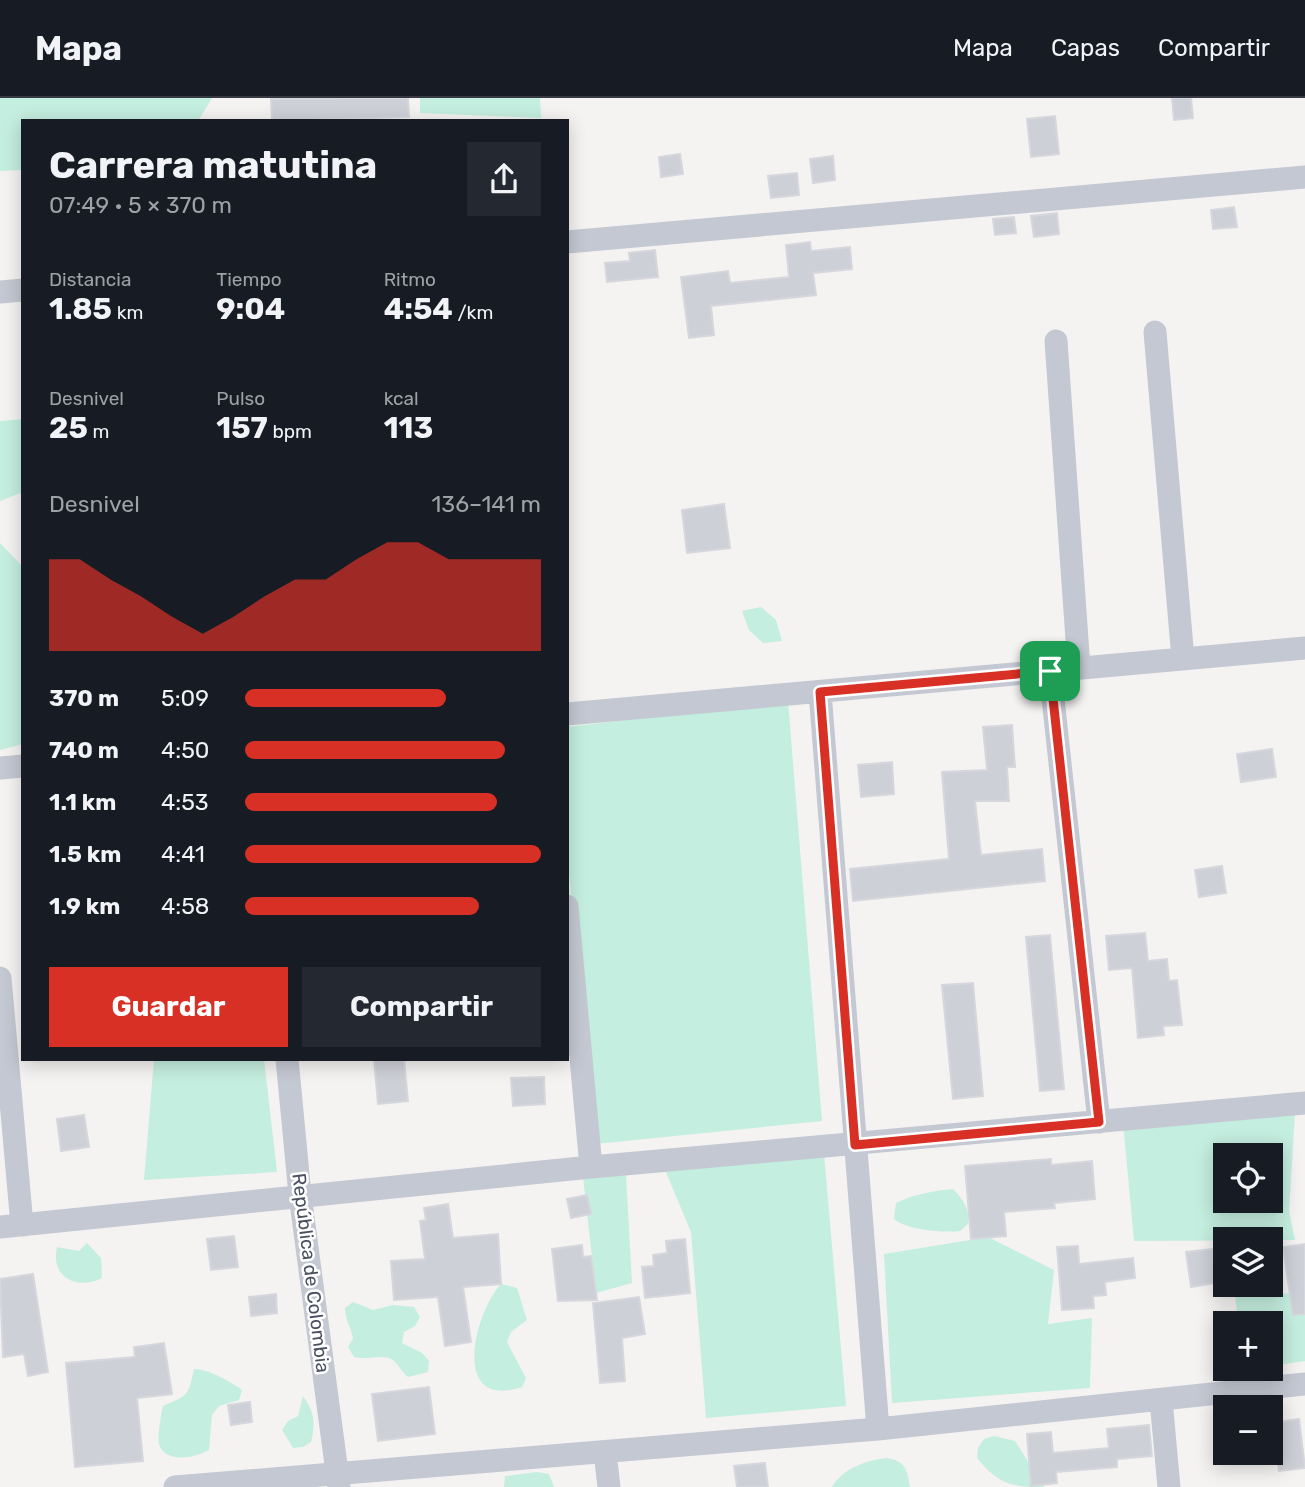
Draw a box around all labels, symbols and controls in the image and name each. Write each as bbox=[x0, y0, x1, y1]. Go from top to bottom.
text: Mapa bbox=[35, 29, 122, 68]
text: Mapa bbox=[953, 34, 1013, 62]
text: Capas bbox=[1051, 34, 1120, 62]
text: Compartir bbox=[1158, 34, 1270, 62]
text: Carrera matutina bbox=[49, 142, 377, 188]
button: share bbox=[467, 142, 541, 216]
text: 07:49 · 5 × 370 m bbox=[49, 191, 232, 219]
text: Distancia bbox=[49, 268, 131, 291]
text: Tiempo bbox=[216, 268, 282, 291]
text: Ritmo bbox=[384, 268, 436, 291]
text: 1.85 bbox=[49, 291, 112, 327]
text: 9:04 bbox=[216, 291, 285, 327]
text: 4:54 bbox=[384, 291, 453, 327]
text: km bbox=[112, 301, 143, 324]
text: /km bbox=[453, 301, 493, 324]
text: Desnivel bbox=[49, 387, 124, 410]
text: Pulso bbox=[216, 387, 265, 410]
text: kcal bbox=[384, 387, 419, 410]
text: 25 bbox=[49, 410, 88, 446]
text: 157 bbox=[216, 410, 268, 446]
text: 113 bbox=[384, 410, 433, 446]
text: m bbox=[88, 420, 109, 443]
text: bpm bbox=[268, 420, 312, 443]
text: Desnivel bbox=[49, 490, 140, 518]
text: 136–141 m bbox=[432, 490, 541, 518]
pin bbox=[1020, 641, 1080, 701]
icon: arrive bbox=[1031, 652, 1069, 690]
text: 370 m bbox=[49, 684, 119, 712]
text: 5:09 bbox=[161, 684, 209, 712]
text: 740 m bbox=[49, 736, 119, 764]
text: 4:50 bbox=[161, 736, 209, 764]
text: 1.1 km bbox=[49, 788, 116, 816]
text: 4:53 bbox=[161, 788, 209, 816]
text: 1.5 km bbox=[49, 840, 121, 868]
text: 4:41 bbox=[161, 840, 205, 868]
text: 1.9 km bbox=[49, 892, 120, 920]
text: 4:58 bbox=[161, 892, 209, 920]
button: Guardar bbox=[49, 967, 288, 1047]
button: Compartir bbox=[302, 967, 541, 1047]
map controls bbox=[1213, 1143, 1283, 1465]
button: locate bbox=[1213, 1143, 1283, 1213]
street label: República de Colombia bbox=[287, 1172, 335, 1374]
button: layers bbox=[1213, 1227, 1283, 1297]
button: + bbox=[1213, 1311, 1283, 1381]
button: − bbox=[1213, 1395, 1283, 1465]

